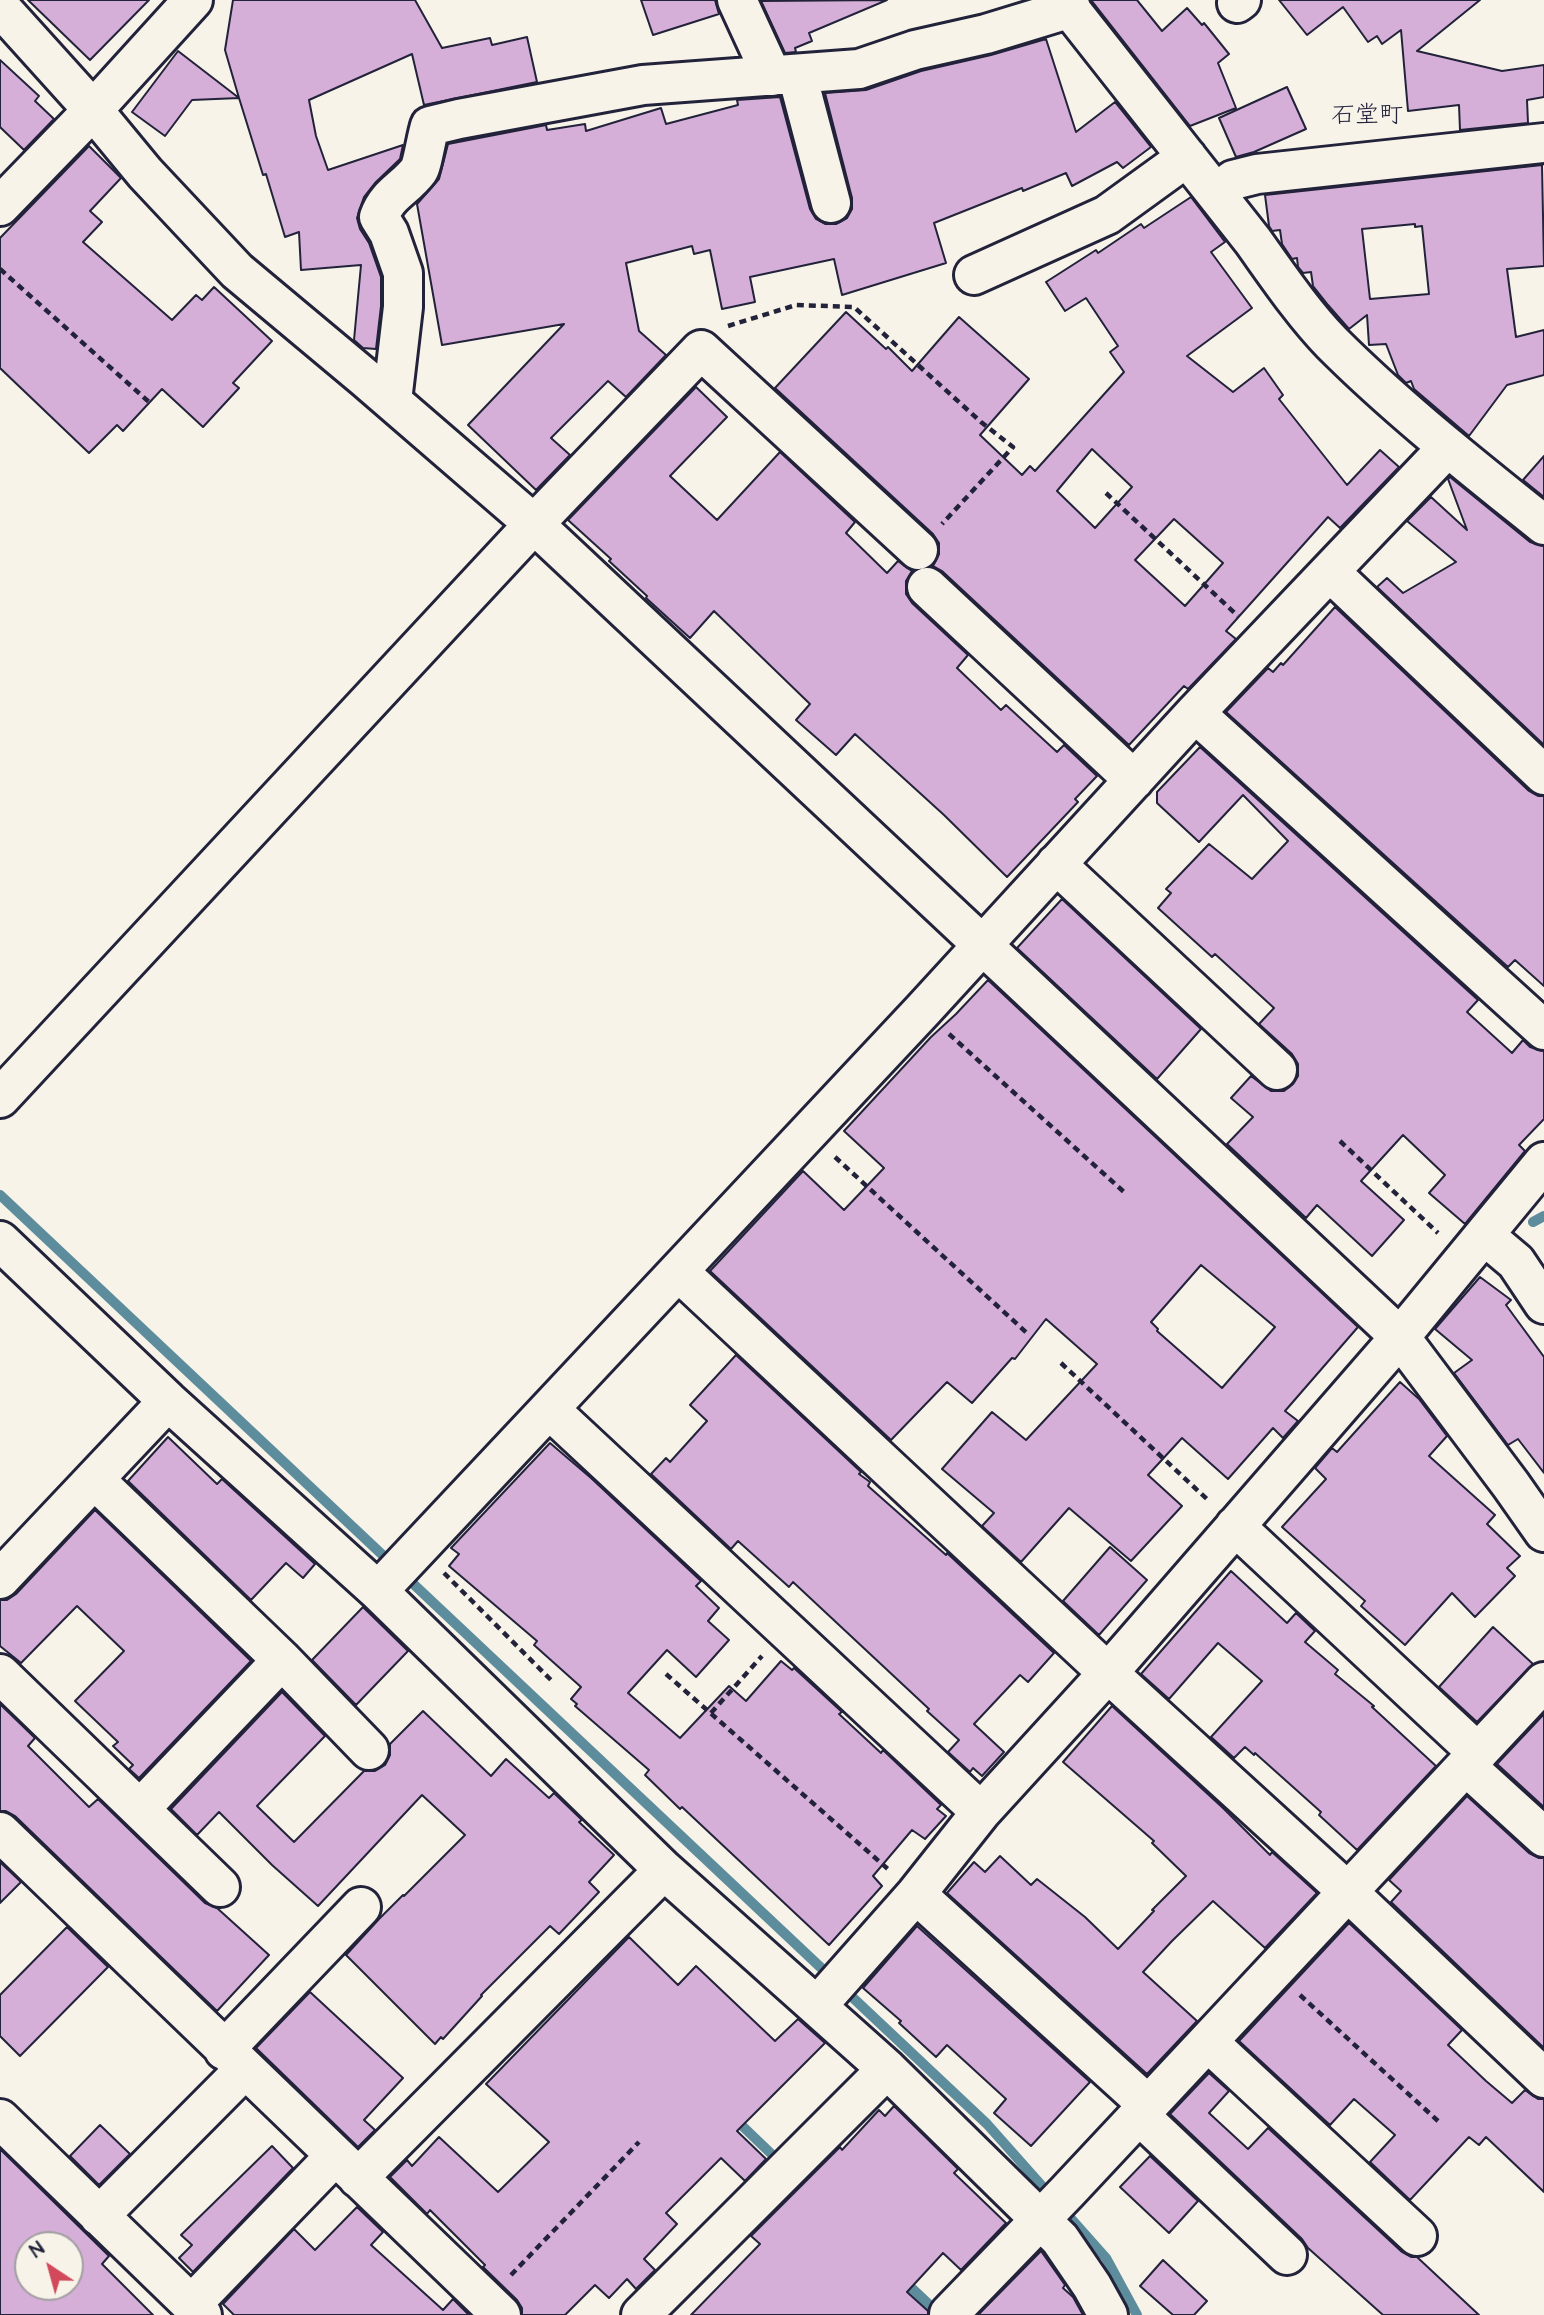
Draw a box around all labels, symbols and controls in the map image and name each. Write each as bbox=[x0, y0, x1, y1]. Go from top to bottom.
district label: 石堂町 bbox=[1331, 103, 1403, 131]
north arrow bbox=[14, 2231, 84, 2301]
text: N bbox=[25, 2236, 50, 2265]

